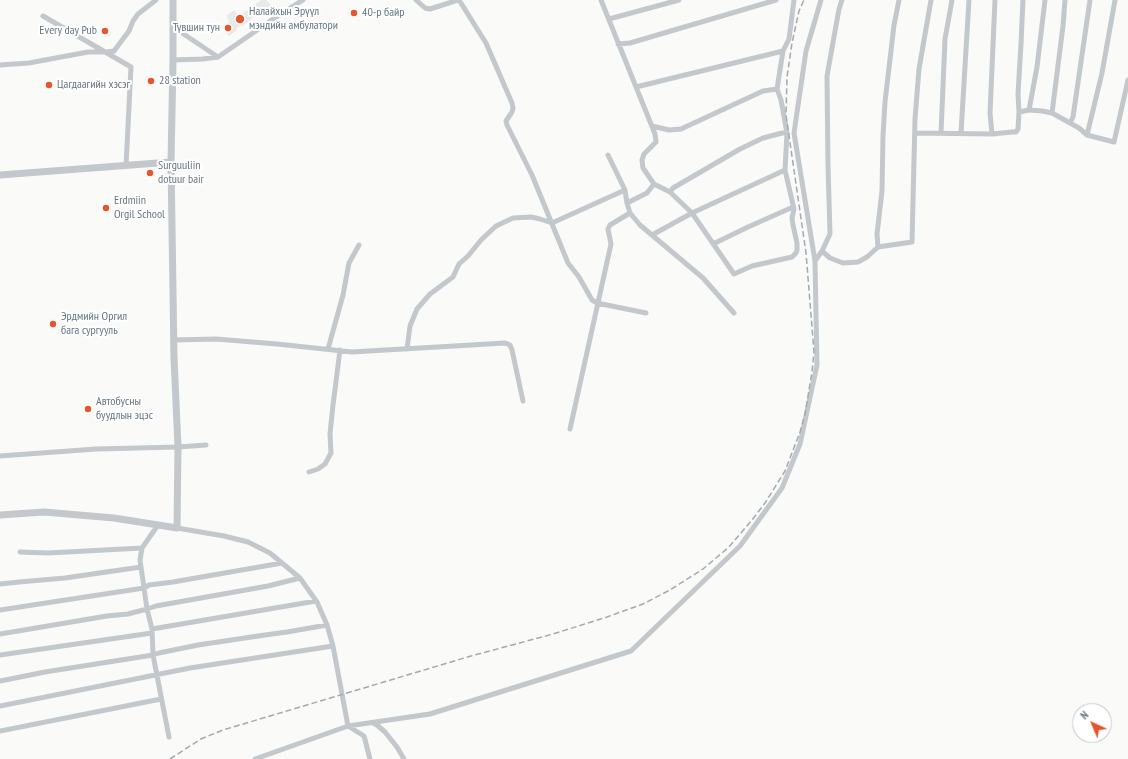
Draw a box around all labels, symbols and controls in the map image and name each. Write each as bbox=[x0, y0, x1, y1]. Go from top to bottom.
place label: Налайхын Эрүүл мэндийн амбулатори bbox=[249, 5, 338, 33]
place label: 40-р байр bbox=[362, 6, 405, 20]
marker: 40-р байр bbox=[349, 8, 359, 18]
marker: Налайхын Эрүүл мэндийн амбулатори bbox=[234, 13, 246, 25]
place label: Түвшин тун bbox=[173, 21, 220, 35]
marker: Түвшин тун bbox=[223, 23, 233, 33]
place label: Every day Pub bbox=[39, 24, 97, 38]
marker: Every day Pub bbox=[100, 26, 110, 36]
place label: 28 station bbox=[159, 74, 201, 88]
marker: 28 station bbox=[146, 76, 156, 86]
place label: Цагдаагийн хэсэг bbox=[57, 78, 130, 92]
marker: Цагдаагийн хэсэг bbox=[44, 80, 54, 90]
place label: Surguuliin dotuur bair bbox=[158, 159, 204, 187]
marker: Surguuliin dotuur bair bbox=[145, 168, 155, 178]
place label: Erdmiin Orgil School bbox=[114, 194, 165, 222]
marker: Erdmiin Orgil School bbox=[101, 203, 111, 213]
place label: Эрдмийн Оргил бага сургууль bbox=[61, 310, 127, 338]
marker: Эрдмийн Оргил бага сургууль bbox=[48, 319, 58, 329]
place label: Автобусны буудлын эцэс bbox=[96, 395, 153, 423]
marker: Автобусны буудлын эцэс bbox=[83, 404, 93, 414]
north arrow bbox=[1072, 703, 1112, 743]
text: N bbox=[1077, 708, 1091, 722]

